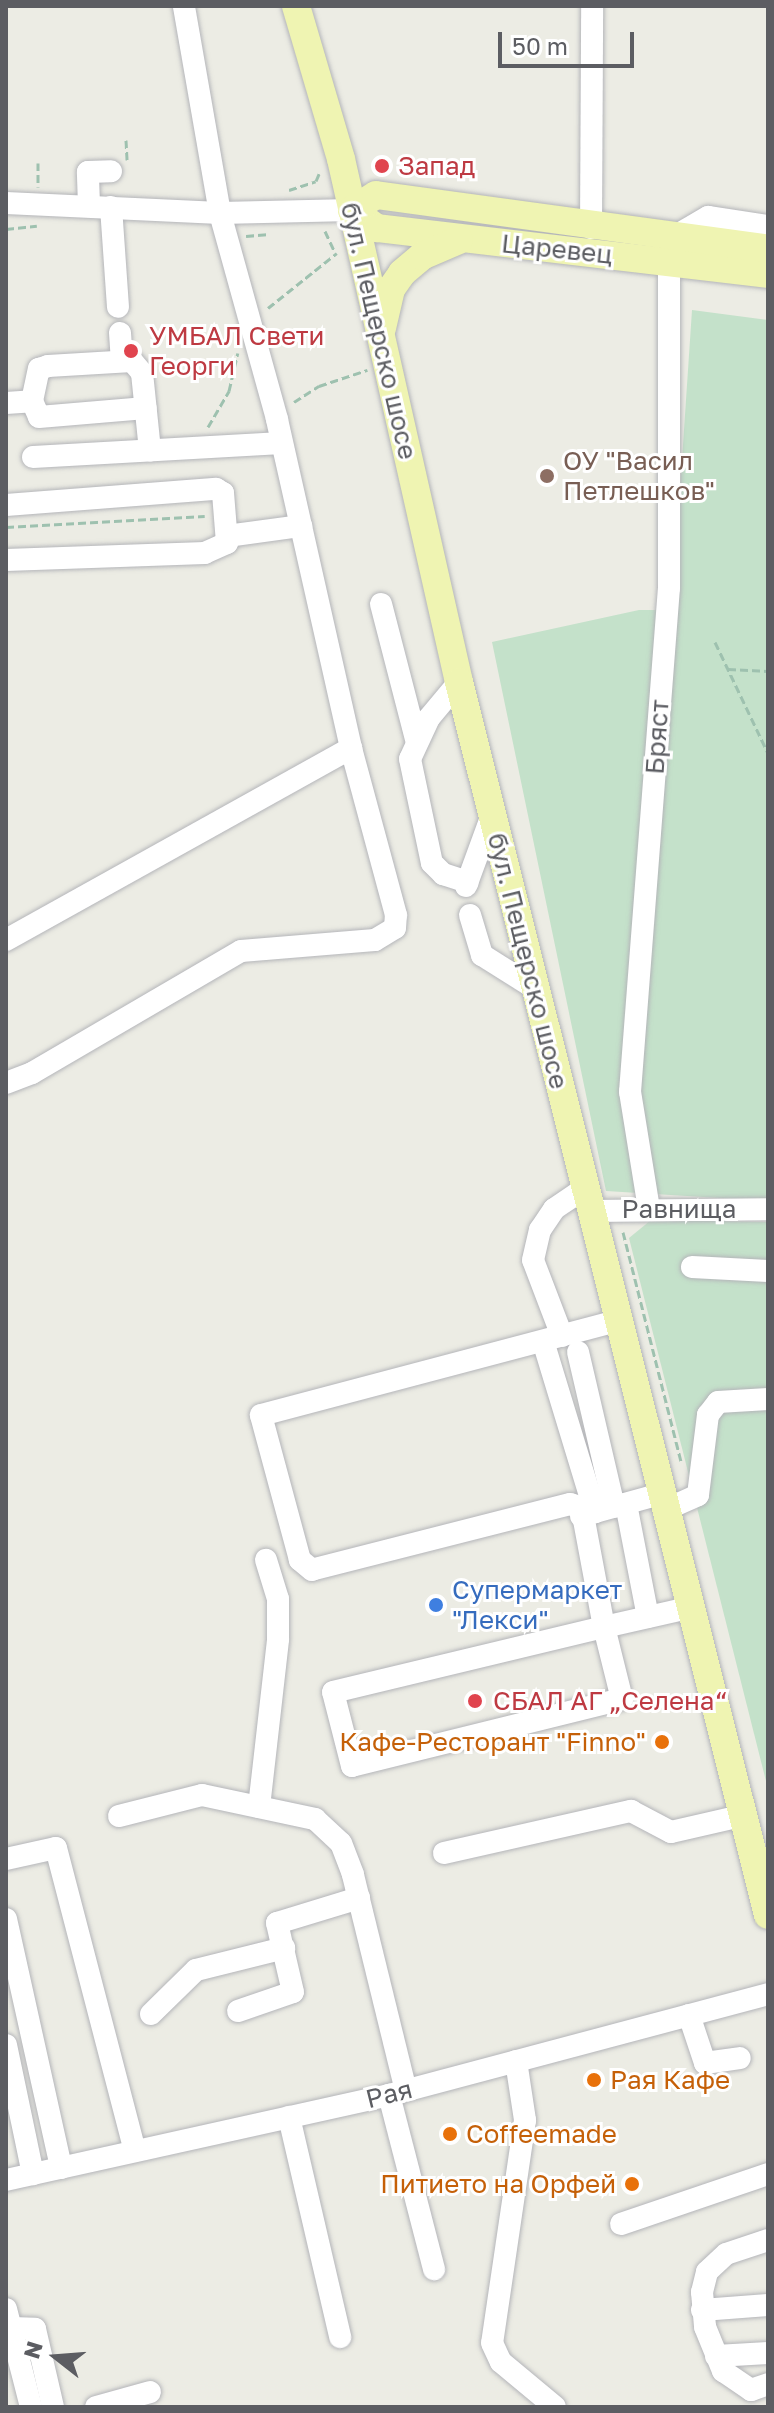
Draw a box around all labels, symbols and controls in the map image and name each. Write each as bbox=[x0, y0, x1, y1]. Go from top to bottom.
scale bar bbox=[502, 16, 638, 66]
text: 50 m bbox=[512, 31, 568, 60]
place label: Запад bbox=[398, 150, 475, 182]
marker: Запад bbox=[373, 157, 391, 175]
street label: бул. Пещерско шосе bbox=[334, 200, 424, 462]
street label: Царевец bbox=[500, 228, 614, 270]
place label: УМБАЛ Свети Георги bbox=[149, 320, 324, 382]
marker: УМБАЛ Свети Георги bbox=[120, 340, 142, 362]
place label: ОУ "Васил Петлешков" bbox=[563, 445, 715, 506]
marker: ОУ "Васил Петлешков" bbox=[538, 467, 556, 485]
street label: Бряст bbox=[639, 698, 675, 776]
street label: бул. Пещерско шосе bbox=[481, 830, 575, 1092]
street label: Равнища bbox=[622, 1193, 736, 1225]
place label: Супермаркет "Лекси" bbox=[452, 1574, 622, 1636]
marker: Супермаркет "Лекси" bbox=[427, 1596, 445, 1614]
place label: СБАЛ АГ „Селена“ bbox=[493, 1685, 727, 1717]
marker: СБАЛ АГ „Селена“ bbox=[464, 1690, 486, 1712]
place label: Кафе-Ресторант "Finno" bbox=[339, 1726, 646, 1758]
marker: Кафе-Ресторант "Finno" bbox=[653, 1733, 671, 1751]
place label: Рая Кафе bbox=[610, 2064, 730, 2096]
marker: Рая Кафе bbox=[585, 2071, 603, 2089]
street label: Рая bbox=[363, 2073, 415, 2115]
place label: Coffeemade bbox=[466, 2118, 617, 2150]
marker: Coffeemade bbox=[441, 2125, 459, 2143]
place label: Питието на Орфей bbox=[380, 2168, 616, 2200]
marker: Питието на Орфей bbox=[623, 2175, 641, 2193]
north arrow bbox=[16, 2317, 96, 2397]
text: N bbox=[17, 2338, 48, 2362]

